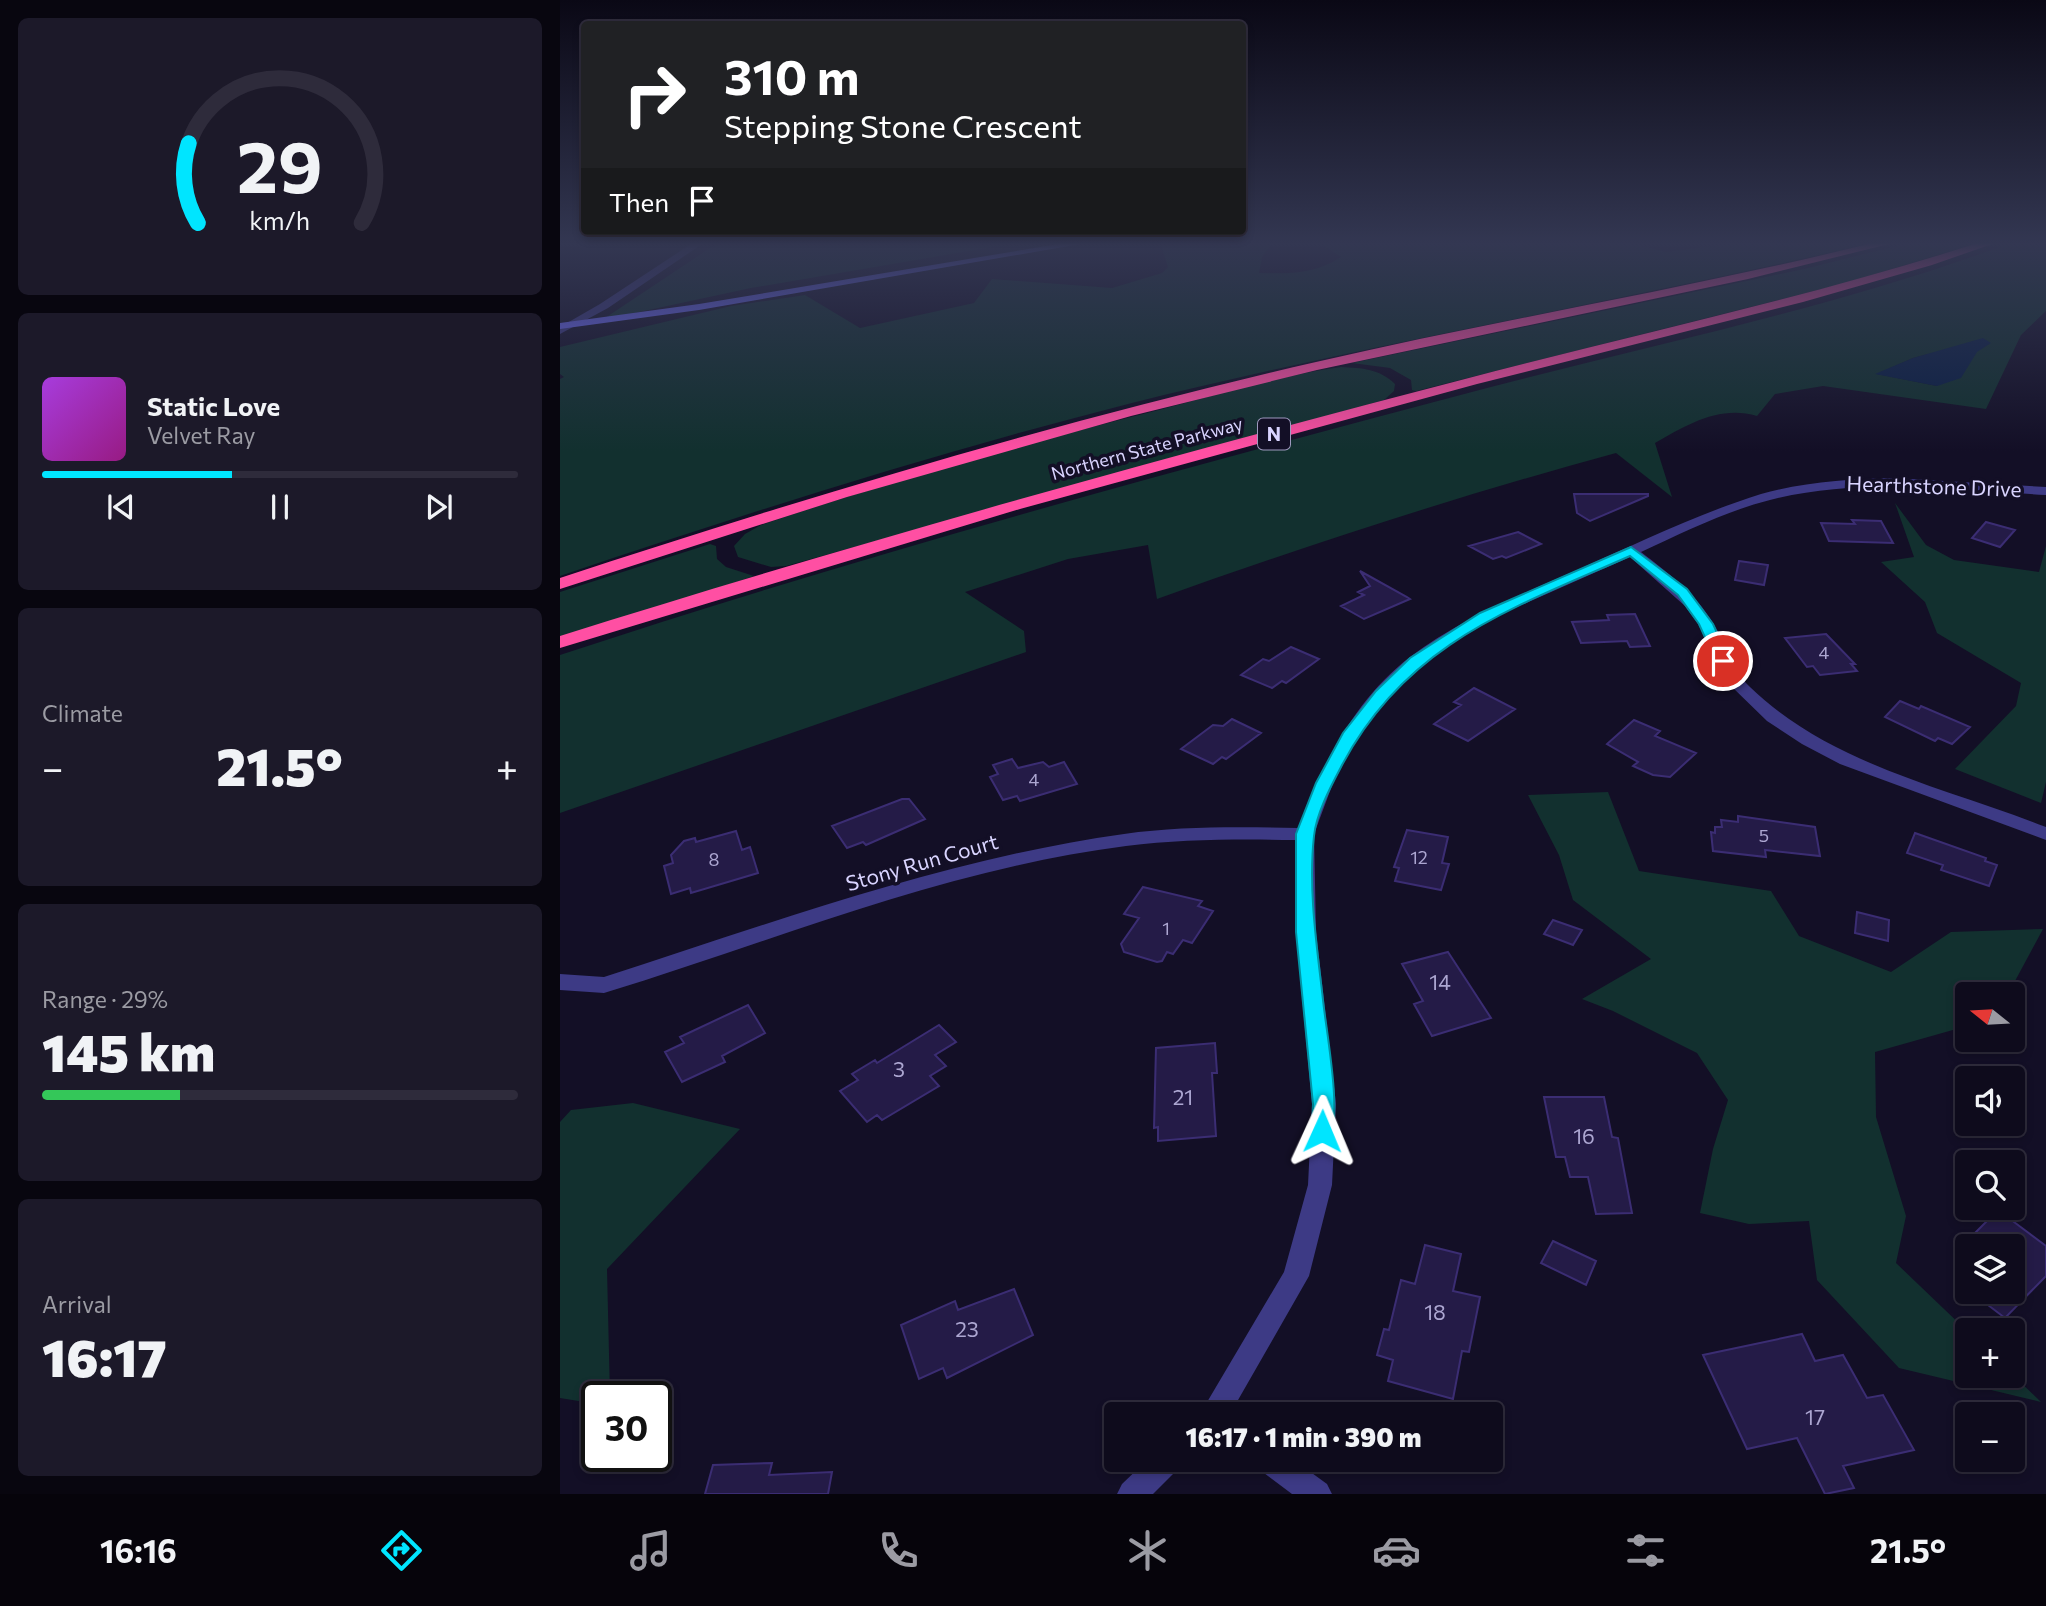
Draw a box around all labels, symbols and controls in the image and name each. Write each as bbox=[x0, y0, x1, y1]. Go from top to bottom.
text: 310 m bbox=[724, 45, 859, 105]
icon: right bbox=[609, 49, 700, 140]
text: Stepping Stone Crescent bbox=[724, 105, 1082, 145]
text: 29 bbox=[237, 119, 323, 208]
icon: arrive bbox=[683, 182, 721, 220]
text: Then bbox=[609, 186, 669, 217]
text: km/h bbox=[250, 204, 310, 234]
text: Static Love bbox=[147, 390, 280, 421]
street label: Northern State Parkway bbox=[1049, 412, 1245, 484]
road number: N bbox=[1258, 418, 1290, 449]
text: Velvet Ray bbox=[147, 421, 255, 449]
street label: Hearthstone Drive bbox=[1846, 470, 2022, 501]
icon: previous bbox=[102, 488, 140, 526]
icon: pause bbox=[261, 488, 299, 526]
icon: next bbox=[420, 488, 458, 526]
pin bbox=[1693, 631, 1753, 691]
house number: 4 bbox=[1819, 641, 1830, 663]
icon: arrive bbox=[1704, 642, 1742, 680]
text: Climate bbox=[42, 699, 123, 727]
text: 21.5° bbox=[216, 733, 343, 797]
text: − bbox=[42, 743, 64, 790]
text: + bbox=[496, 743, 518, 790]
house number: 4 bbox=[1029, 768, 1040, 790]
house number: 5 bbox=[1759, 824, 1769, 846]
street label: Stony Run Court bbox=[843, 828, 1001, 895]
house number: 12 bbox=[1410, 846, 1428, 868]
house number: 8 bbox=[709, 848, 720, 870]
house number: 1 bbox=[1162, 917, 1170, 939]
house number: 14 bbox=[1429, 969, 1451, 994]
north arrow bbox=[1955, 982, 2025, 1052]
map controls bbox=[1955, 982, 2025, 1472]
text: Range · 29% bbox=[42, 985, 168, 1013]
text: 145 km bbox=[42, 1019, 215, 1083]
house number: 3 bbox=[893, 1056, 905, 1081]
button: sound bbox=[1955, 1066, 2025, 1136]
house number: 21 bbox=[1173, 1084, 1193, 1109]
position arrow bbox=[1285, 1094, 1359, 1168]
house number: 16 bbox=[1573, 1123, 1595, 1148]
button: search bbox=[1955, 1150, 2025, 1220]
button: layers bbox=[1955, 1234, 2025, 1304]
text: Arrival bbox=[42, 1290, 112, 1318]
house number: 18 bbox=[1424, 1299, 1446, 1324]
house number: 23 bbox=[955, 1316, 979, 1341]
button: + bbox=[1955, 1318, 2025, 1388]
text: 16:17 bbox=[42, 1324, 167, 1388]
speed limit sign: 30 bbox=[581, 1381, 672, 1472]
button: − bbox=[1955, 1402, 2025, 1472]
house number: 17 bbox=[1805, 1404, 1825, 1429]
text: 16:17 · 1 min · 390 m bbox=[1186, 1421, 1421, 1452]
icon: directions bbox=[377, 1526, 426, 1575]
icon: music bbox=[626, 1526, 675, 1575]
icon: phone bbox=[874, 1526, 923, 1575]
icon: climate bbox=[1123, 1526, 1172, 1575]
icon: car bbox=[1372, 1526, 1421, 1575]
icon: filters bbox=[1621, 1526, 1670, 1575]
text: 16:16 bbox=[100, 1530, 177, 1570]
text: 21.5° bbox=[1870, 1530, 1946, 1570]

